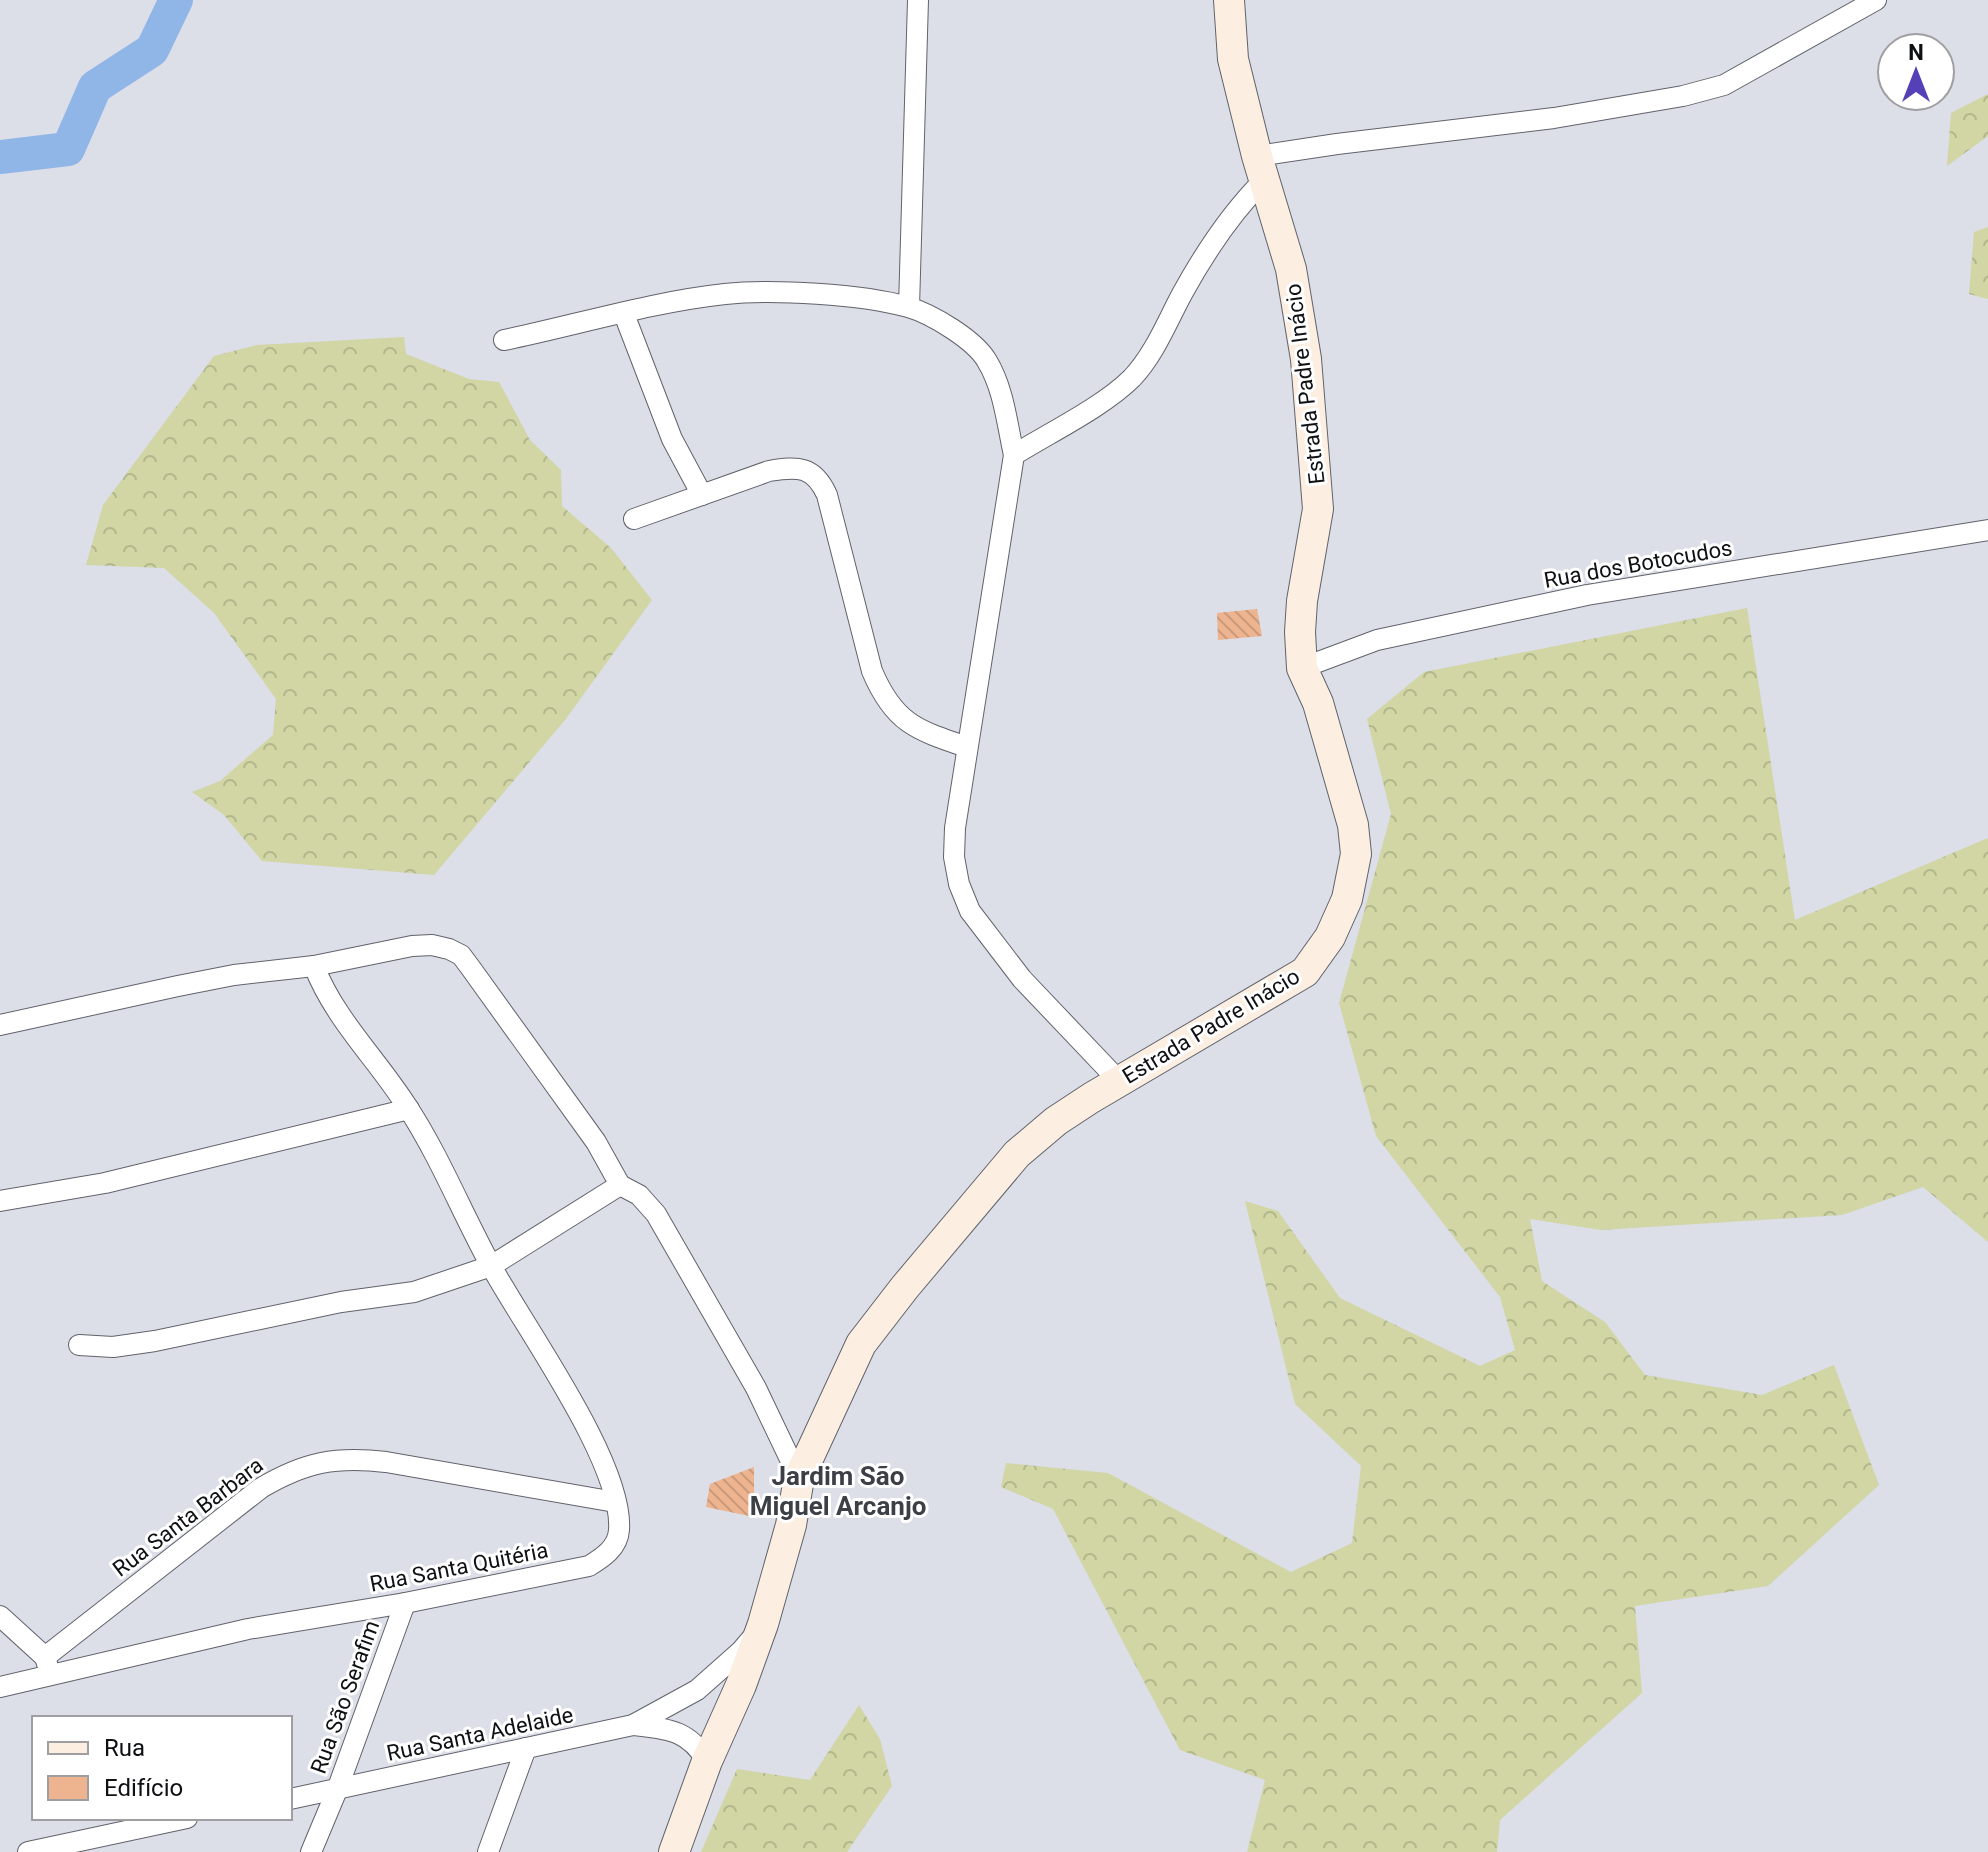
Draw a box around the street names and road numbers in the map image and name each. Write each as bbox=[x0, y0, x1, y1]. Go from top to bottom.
street label: Estrada Padre Inácio bbox=[1280, 282, 1330, 486]
street label: Rua dos Botocudos bbox=[1542, 535, 1734, 593]
street label: Estrada Padre Inácio bbox=[1118, 963, 1304, 1089]
street label: Rua Santa Barbara bbox=[108, 1452, 268, 1582]
street label: Rua Santa Quitéria bbox=[368, 1537, 550, 1597]
street label: Rua São Serafim bbox=[306, 1617, 384, 1777]
street label: Rua Santa Adelaide bbox=[384, 1702, 576, 1766]

